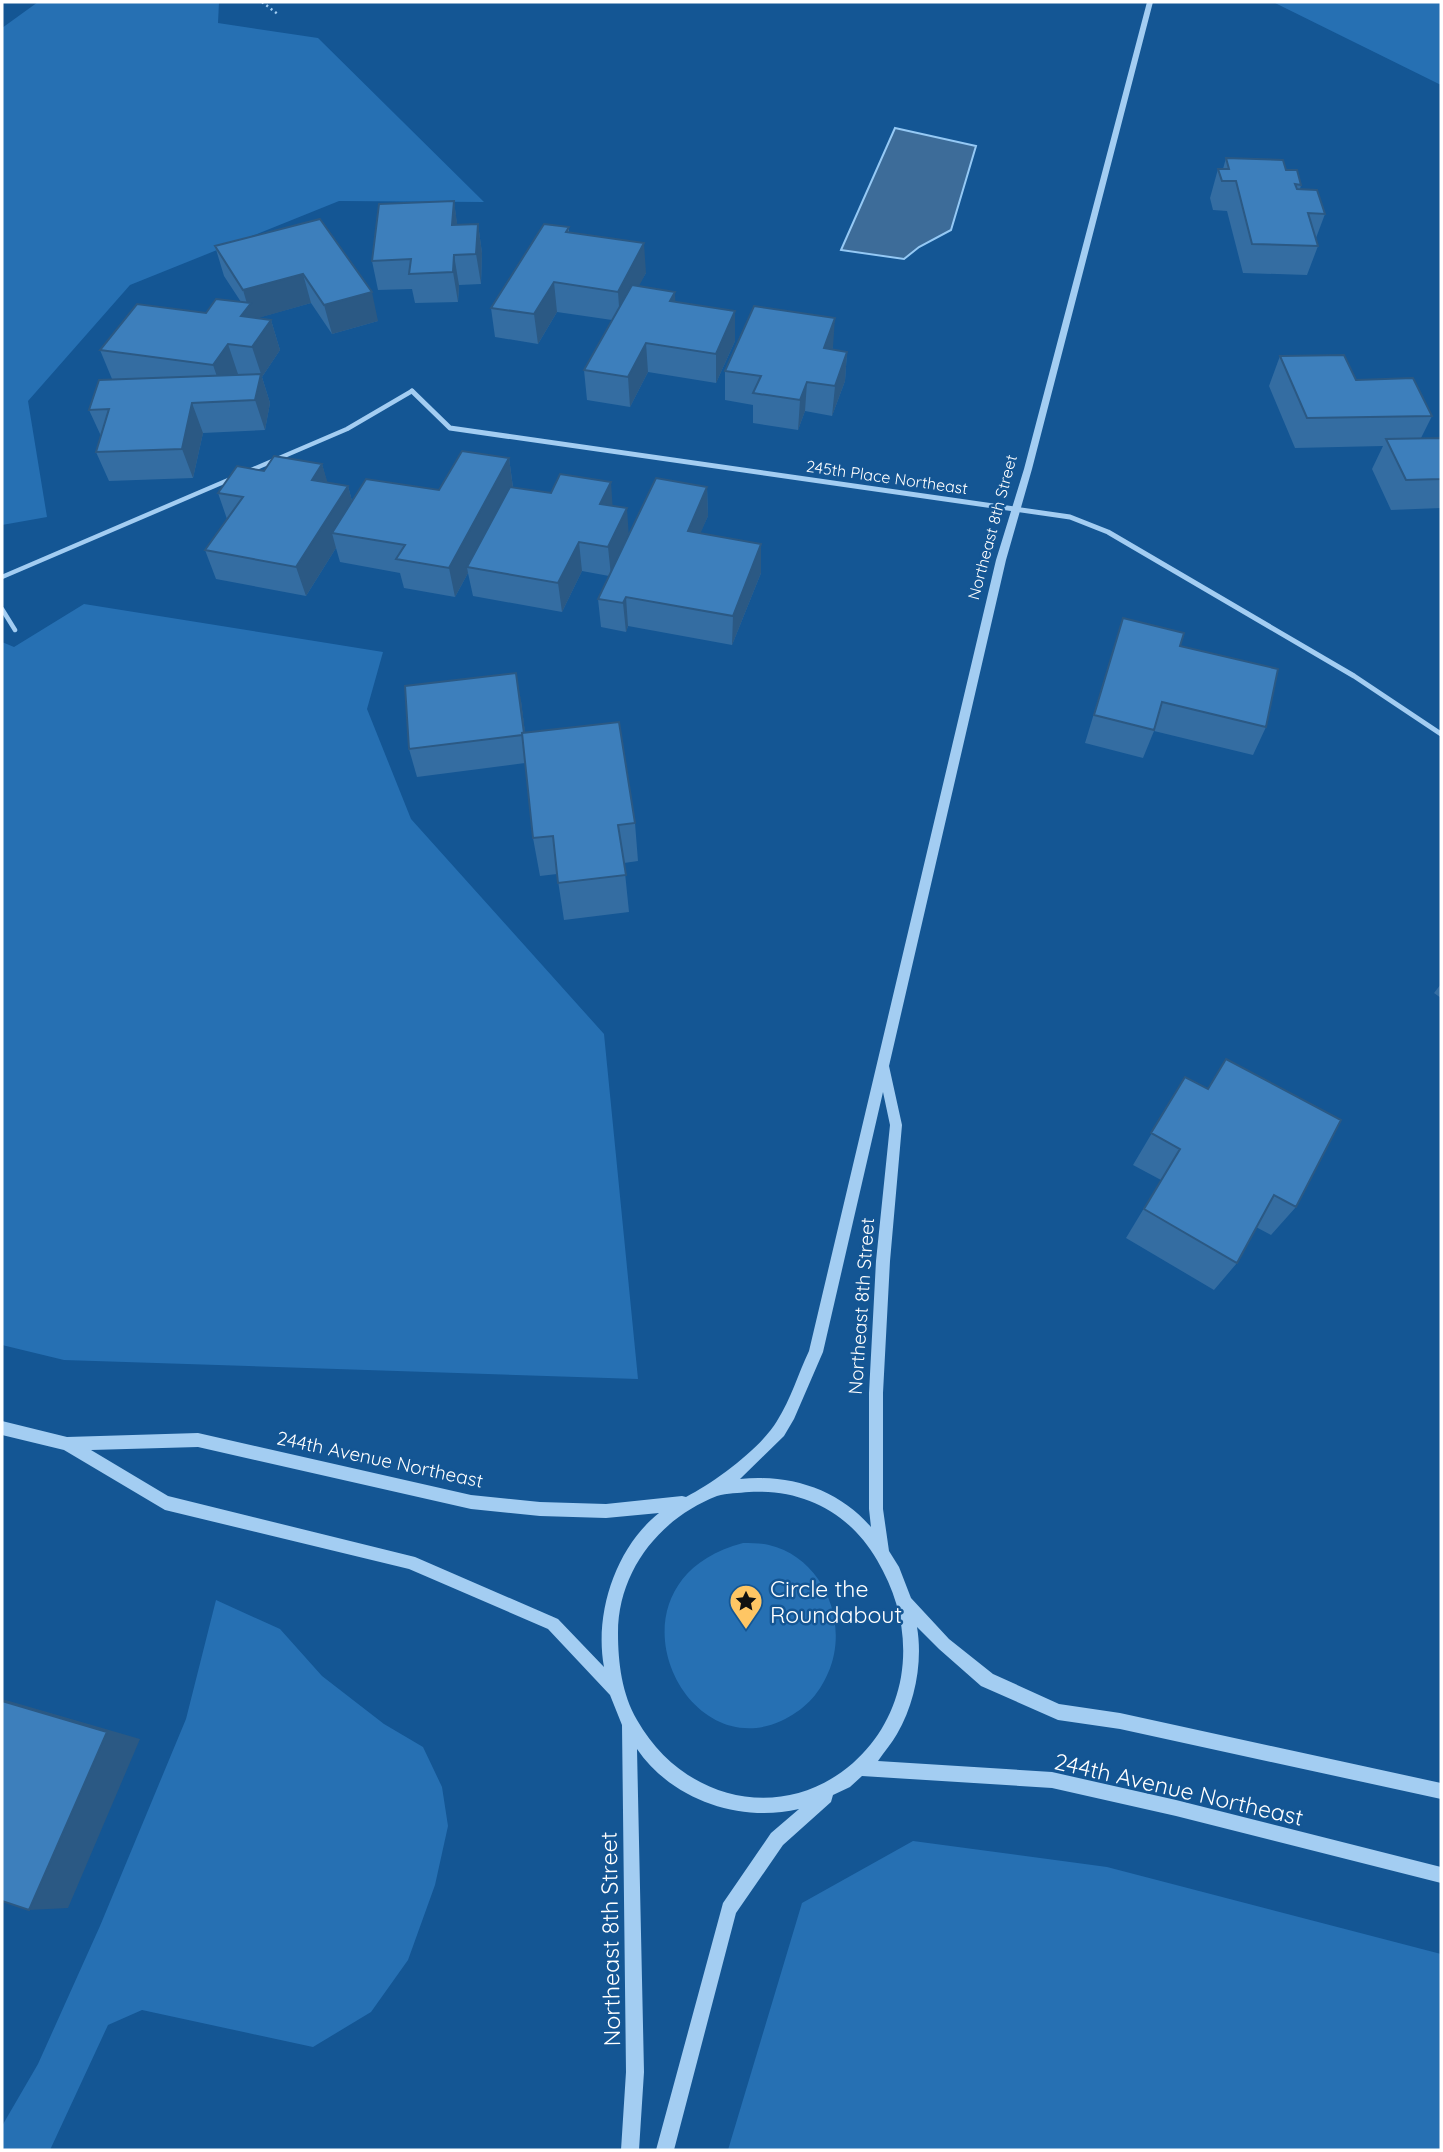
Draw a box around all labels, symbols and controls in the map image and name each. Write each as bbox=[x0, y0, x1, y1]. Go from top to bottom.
street label: Northeast 8th Street bbox=[963, 452, 1021, 602]
street label: 245th Place Northeast bbox=[805, 456, 969, 498]
street label: Northeast 8th Street bbox=[843, 1217, 879, 1395]
street label: 244th Avenue Northeast bbox=[275, 1425, 485, 1493]
place label: Circle the Roundabout bbox=[770, 1574, 902, 1629]
place icon: Circle the Roundabout bbox=[727, 1582, 765, 1631]
street label: 244th Avenue Northeast bbox=[1052, 1746, 1307, 1832]
street label: Northeast 8th Street bbox=[594, 1831, 626, 2047]

